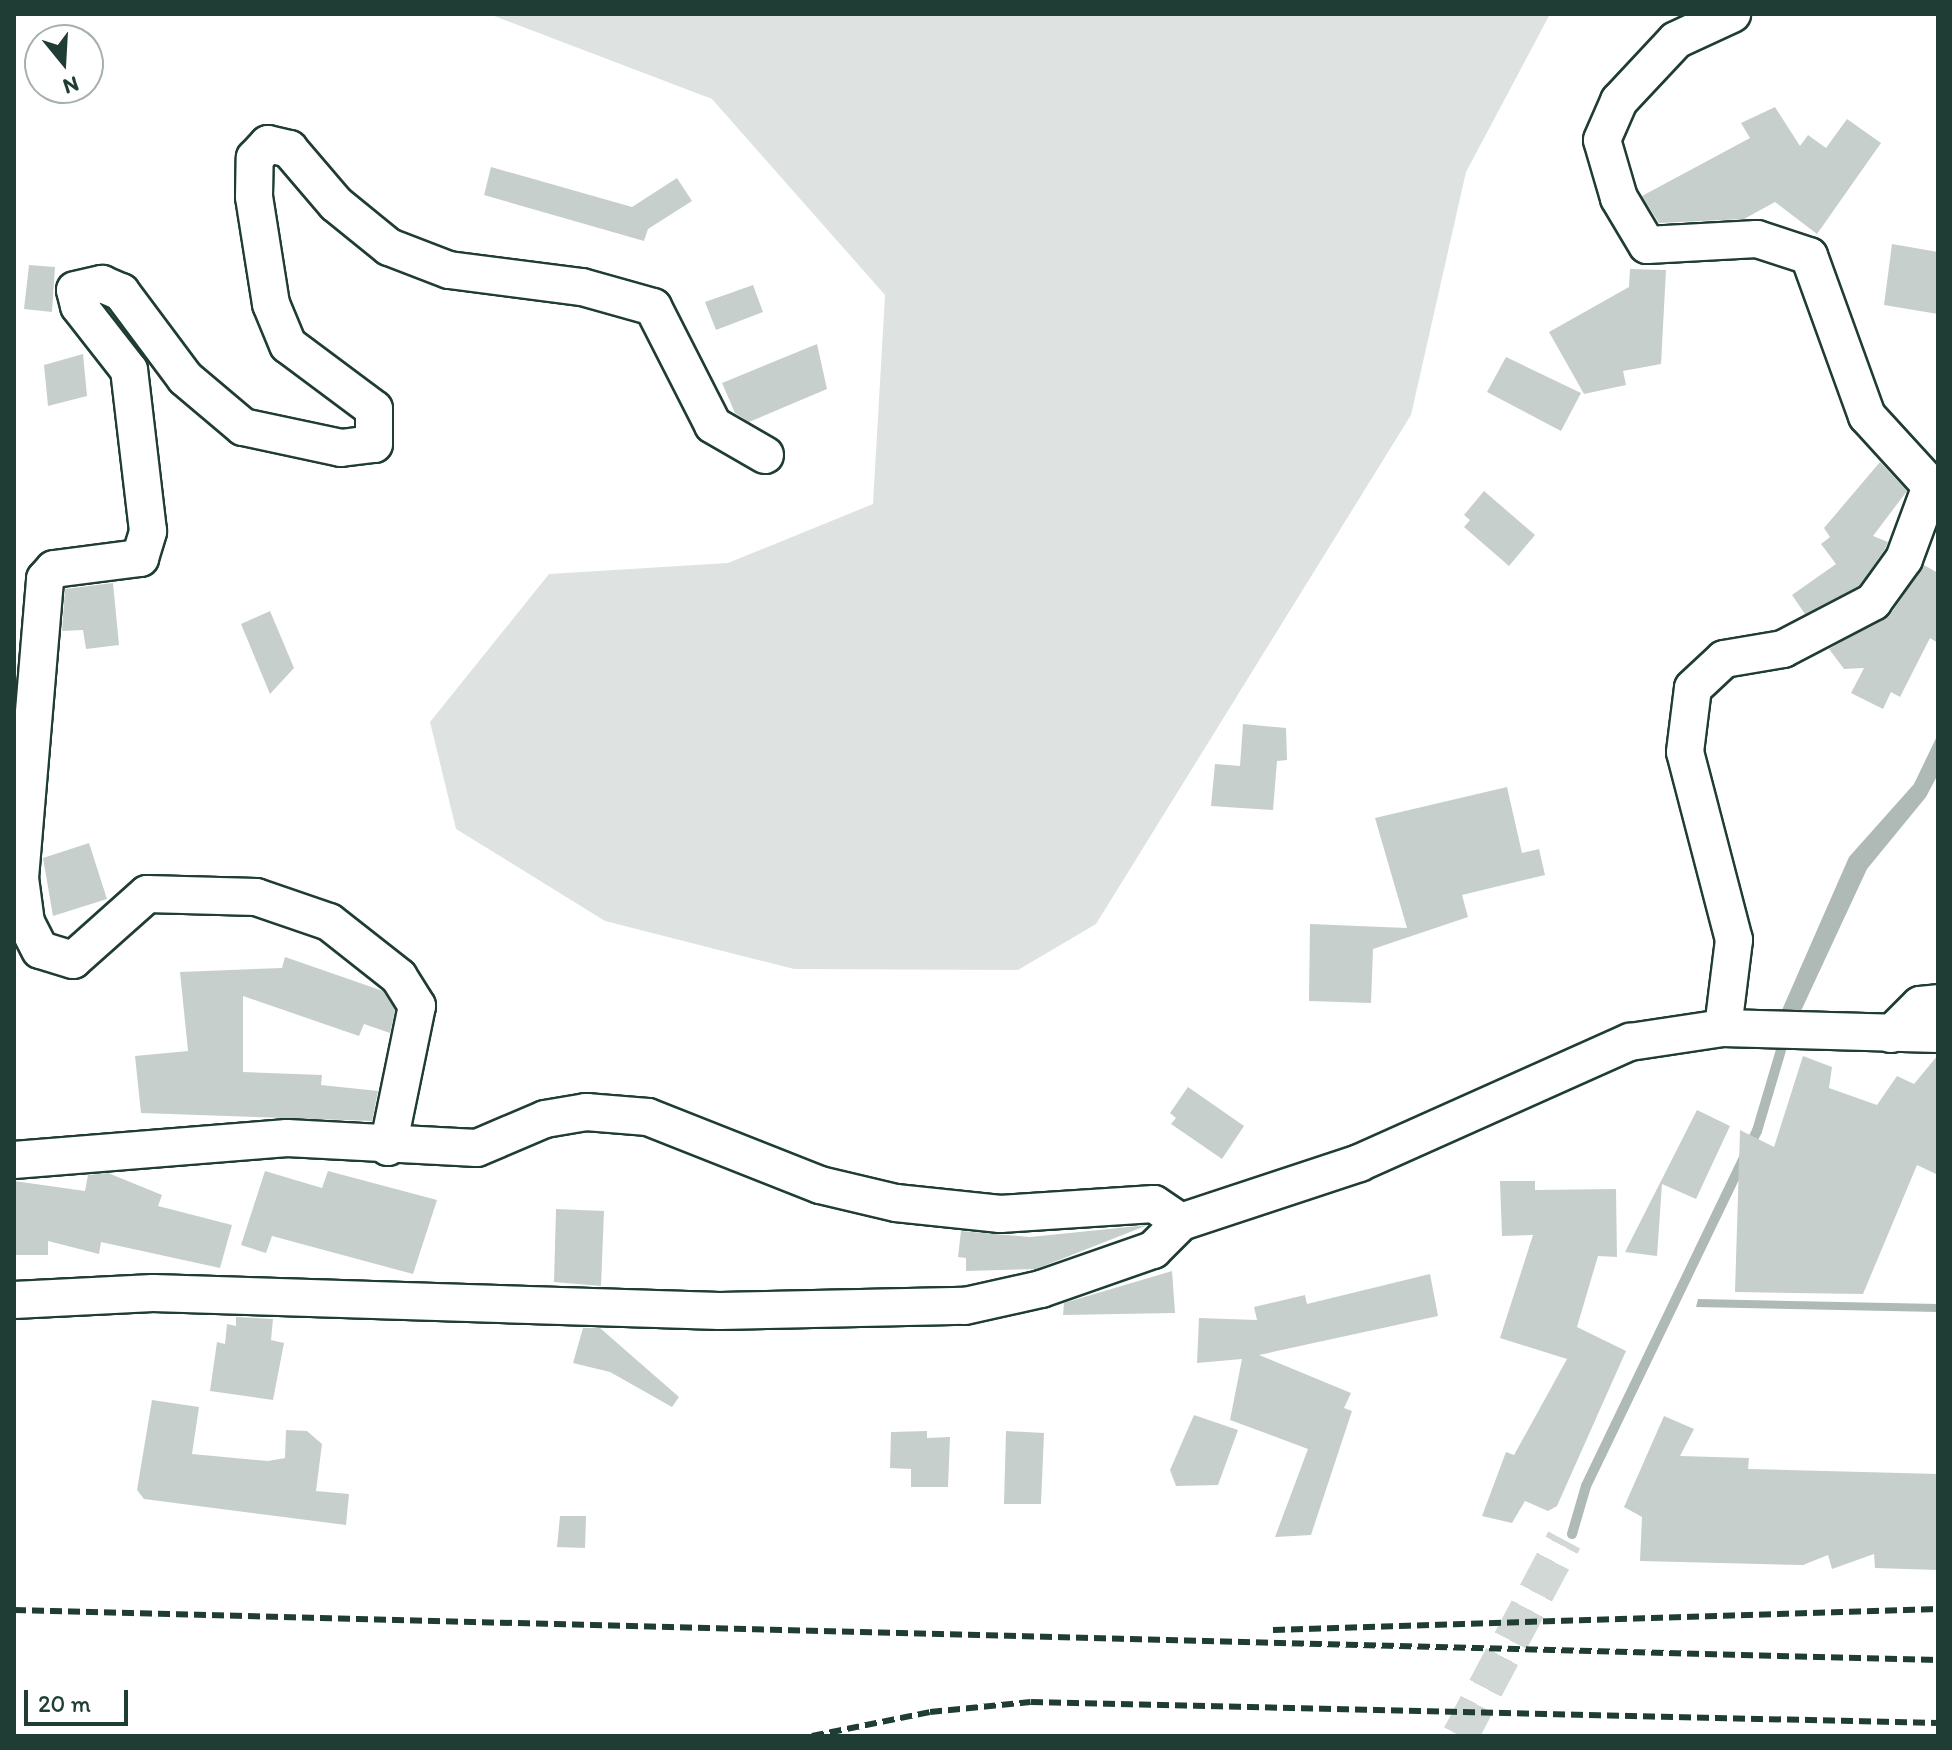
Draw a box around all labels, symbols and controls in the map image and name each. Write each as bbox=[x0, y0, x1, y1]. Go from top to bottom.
north arrow bbox=[24, 24, 104, 104]
text: N bbox=[60, 70, 82, 101]
scale bar bbox=[28, 1674, 132, 1724]
text: 20 m bbox=[38, 1689, 91, 1718]

